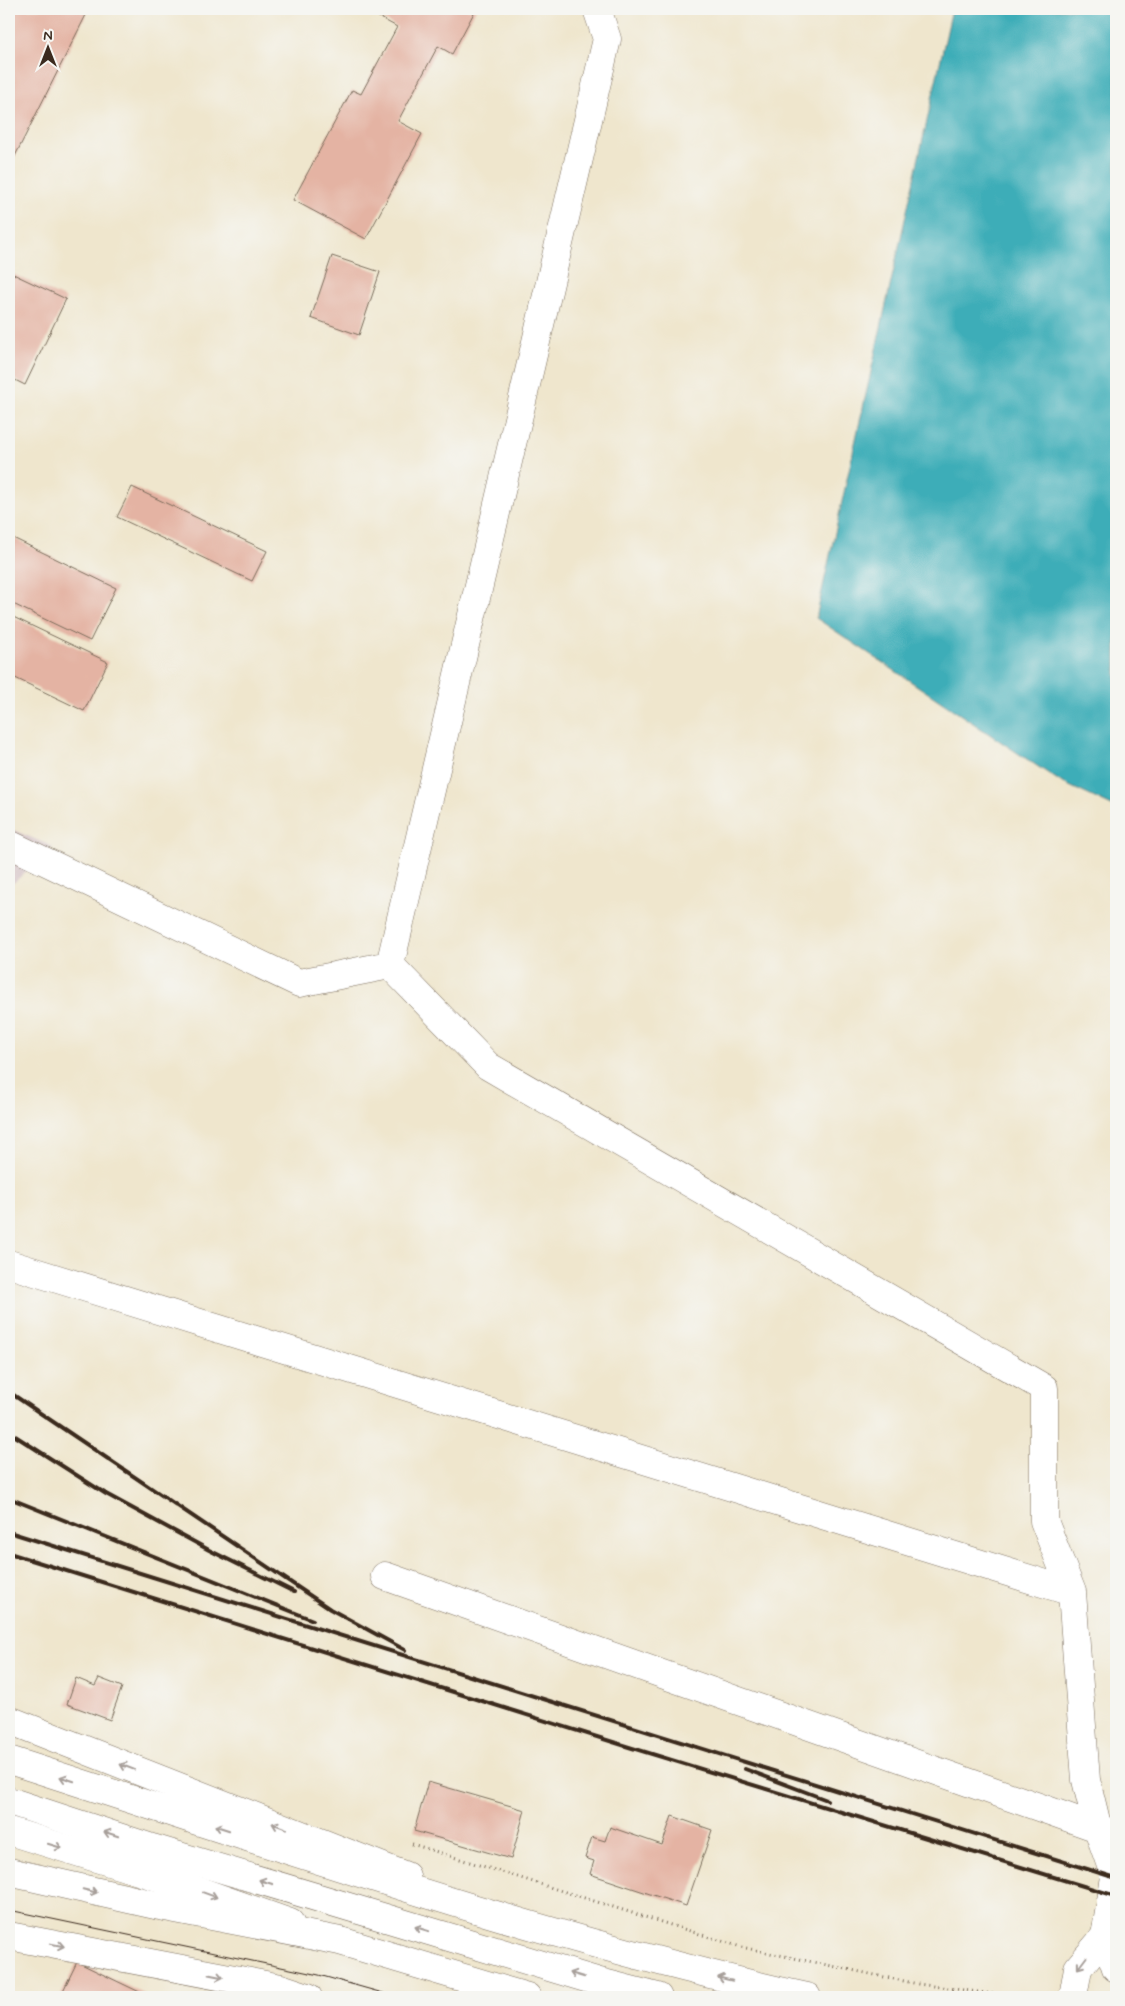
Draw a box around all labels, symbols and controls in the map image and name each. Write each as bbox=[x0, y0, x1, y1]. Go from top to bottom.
north arrow bbox=[22, 22, 72, 72]
text: N bbox=[43, 27, 53, 45]
one-way arrow bbox=[120, 1762, 135, 1771]
one-way arrow bbox=[60, 1774, 76, 1783]
one-way arrow bbox=[271, 1821, 287, 1830]
one-way arrow bbox=[215, 1823, 231, 1832]
one-way arrow bbox=[103, 1829, 119, 1838]
one-way arrow bbox=[47, 1841, 63, 1851]
one-way arrow bbox=[258, 1876, 274, 1886]
one-way arrow bbox=[82, 1887, 98, 1896]
one-way arrow bbox=[202, 1891, 217, 1900]
one-way arrow bbox=[414, 1923, 430, 1933]
one-way arrow bbox=[48, 1940, 64, 1950]
one-way arrow bbox=[1077, 1957, 1088, 1970]
one-way arrow bbox=[570, 1970, 586, 1980]
one-way arrow bbox=[208, 1971, 224, 1981]
one-way arrow bbox=[717, 1974, 733, 1983]

